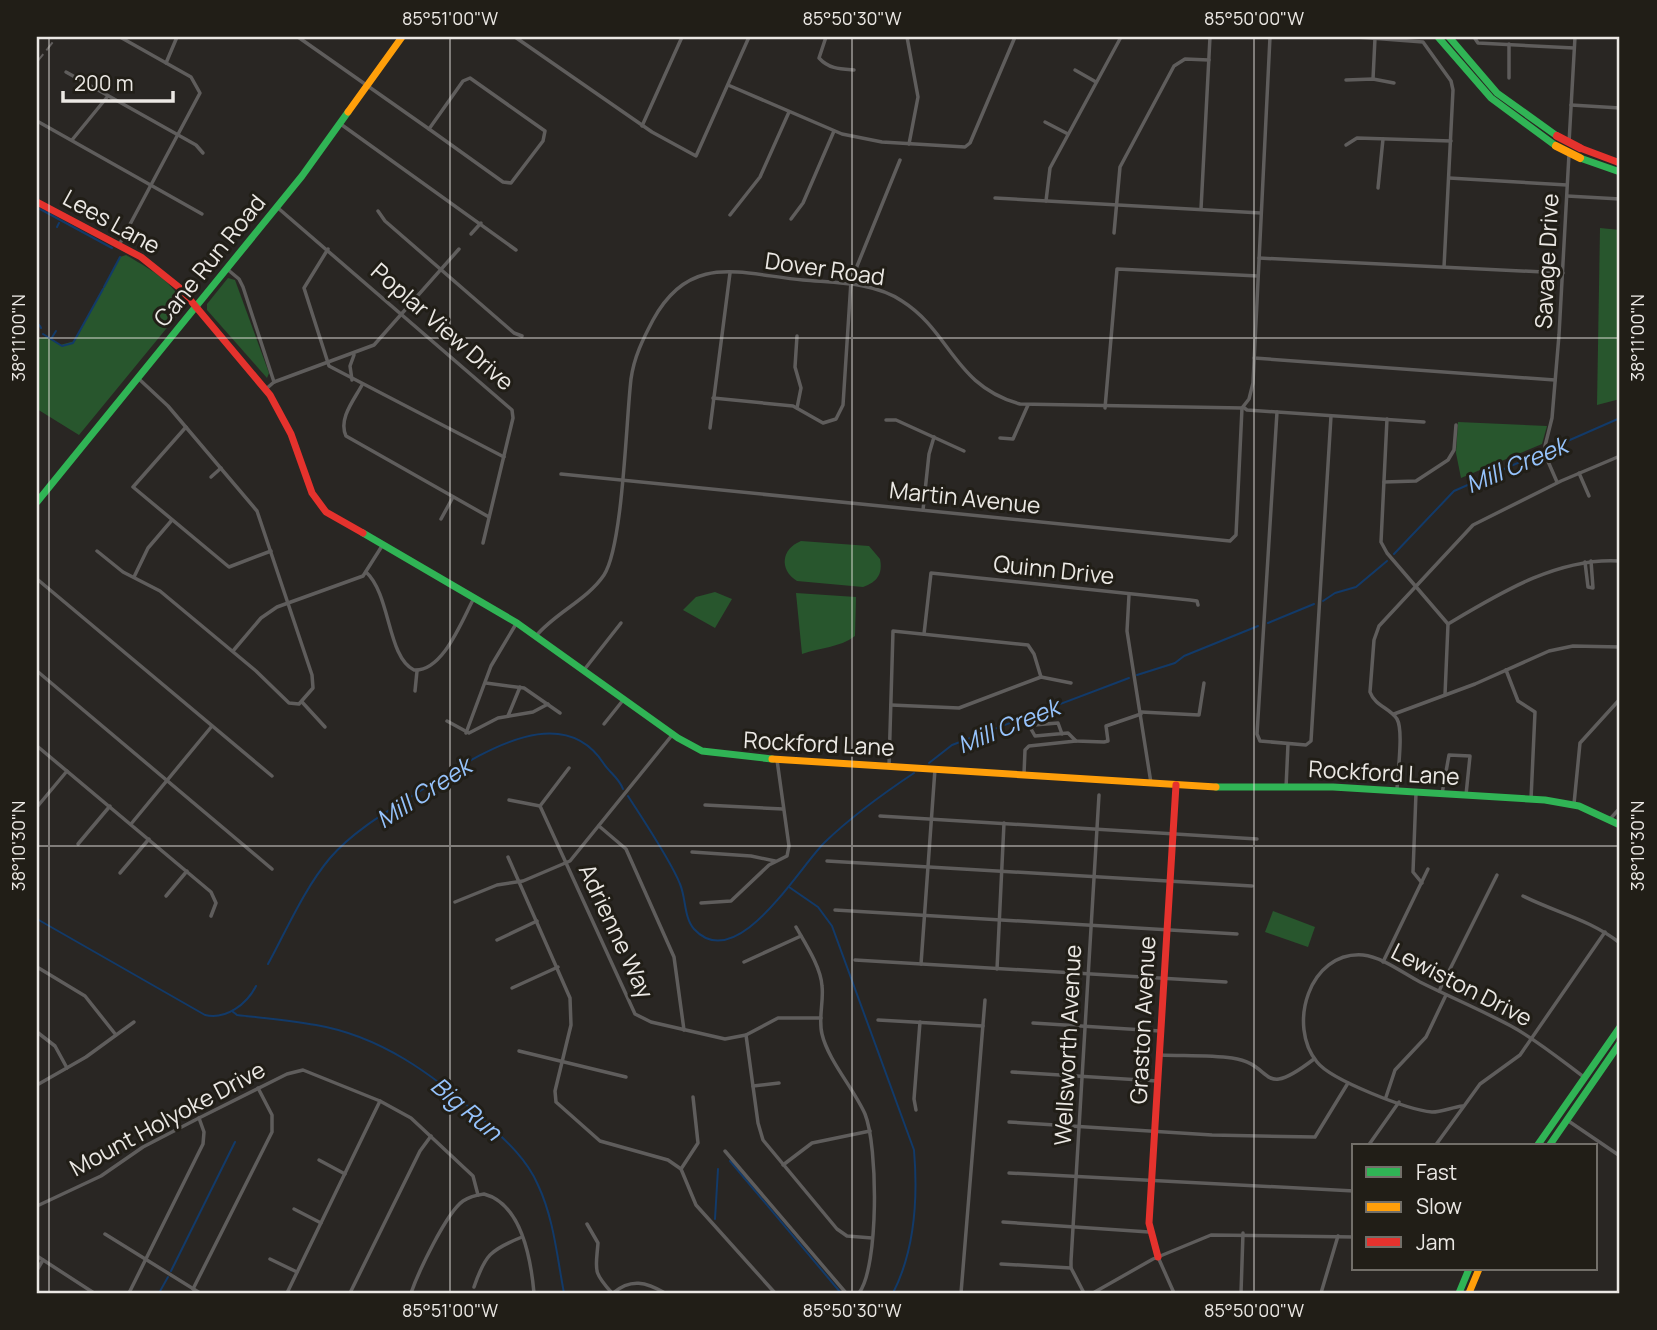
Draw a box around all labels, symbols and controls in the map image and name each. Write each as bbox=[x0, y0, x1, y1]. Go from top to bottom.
text: 85°51'00"W bbox=[402, 6, 498, 30]
text: 85°50'30"W bbox=[803, 6, 902, 30]
text: 85°50'00"W bbox=[1204, 6, 1304, 30]
scale bar bbox=[63, 60, 173, 104]
text: 200 m bbox=[74, 69, 134, 97]
street label: Lees Lane bbox=[58, 181, 166, 261]
street label: Cane Run Road bbox=[146, 187, 272, 333]
street label: Savage Drive bbox=[1526, 192, 1566, 330]
street label: Dover Road bbox=[763, 244, 887, 292]
street label: Poplar View Drive bbox=[365, 255, 521, 397]
text: 38°11'00"N bbox=[6, 294, 30, 382]
text: 38°11'00"N bbox=[1625, 294, 1649, 382]
water label: Mill Creek bbox=[1460, 427, 1575, 500]
street label: Martin Avenue bbox=[888, 473, 1042, 521]
street label: Quinn Drive bbox=[992, 547, 1116, 591]
water label: Mill Creek bbox=[952, 688, 1067, 760]
street label: Rockford Lane bbox=[743, 723, 895, 763]
water label: Mill Creek bbox=[369, 747, 480, 835]
street label: Rockford Lane bbox=[1308, 752, 1460, 792]
text: 38°10'30"N bbox=[6, 801, 30, 891]
text: 38°10'30"N bbox=[1625, 801, 1649, 891]
street label: Adrienne Way bbox=[572, 859, 662, 1003]
street label: Graston Avenue bbox=[1122, 935, 1162, 1105]
street label: Lewiston Drive bbox=[1386, 935, 1538, 1033]
street label: Wellsworth Avenue bbox=[1046, 944, 1088, 1146]
street label: Mount Holyoke Drive bbox=[64, 1053, 270, 1183]
water label: Big Run bbox=[425, 1069, 510, 1148]
legend bbox=[1352, 1144, 1598, 1270]
text: Fast bbox=[1416, 1158, 1457, 1186]
text: Slow bbox=[1416, 1192, 1462, 1220]
text: Jam bbox=[1416, 1228, 1455, 1256]
text: 85°51'00"W bbox=[402, 1298, 498, 1322]
text: 85°50'30"W bbox=[803, 1298, 902, 1322]
text: 85°50'00"W bbox=[1204, 1298, 1304, 1322]

